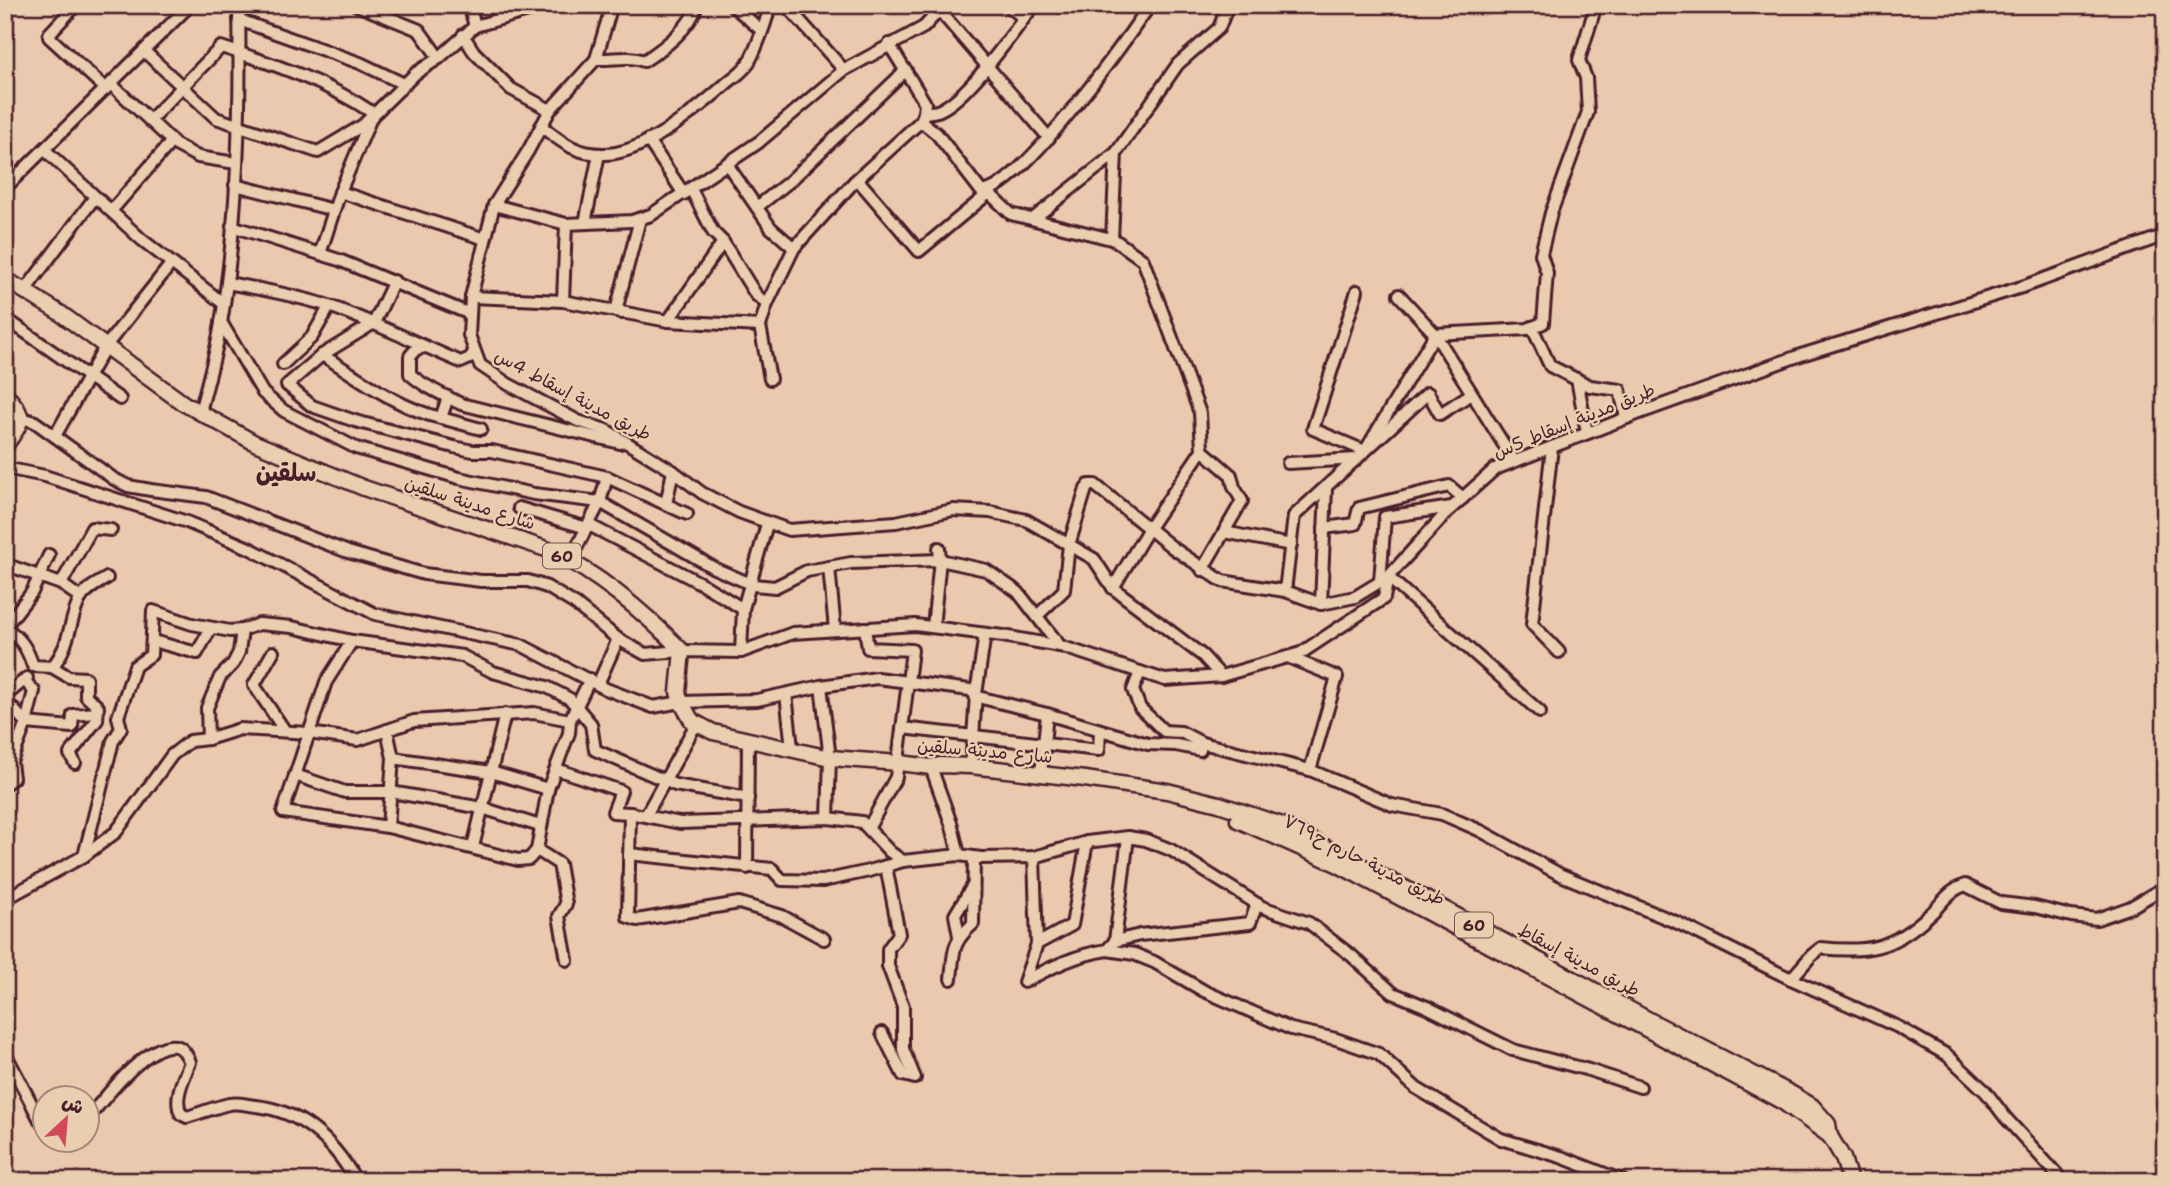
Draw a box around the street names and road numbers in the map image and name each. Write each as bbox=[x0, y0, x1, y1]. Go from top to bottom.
street label: طريق مدينة إسقاط 4س bbox=[490, 343, 656, 447]
street label: طريق مدينة إسقاط 5س bbox=[1489, 378, 1659, 464]
street label: شارع مدينة سلقين bbox=[402, 471, 538, 535]
road number: 60 bbox=[543, 544, 581, 568]
street label: شارع مدينة سلقين bbox=[916, 733, 1054, 769]
street label: طريق مدينة حارم ح٧٦٩ bbox=[1278, 809, 1449, 913]
road number: 60 bbox=[1455, 912, 1493, 937]
street label: طريق مدينة إسقاط bbox=[1514, 918, 1644, 1002]

